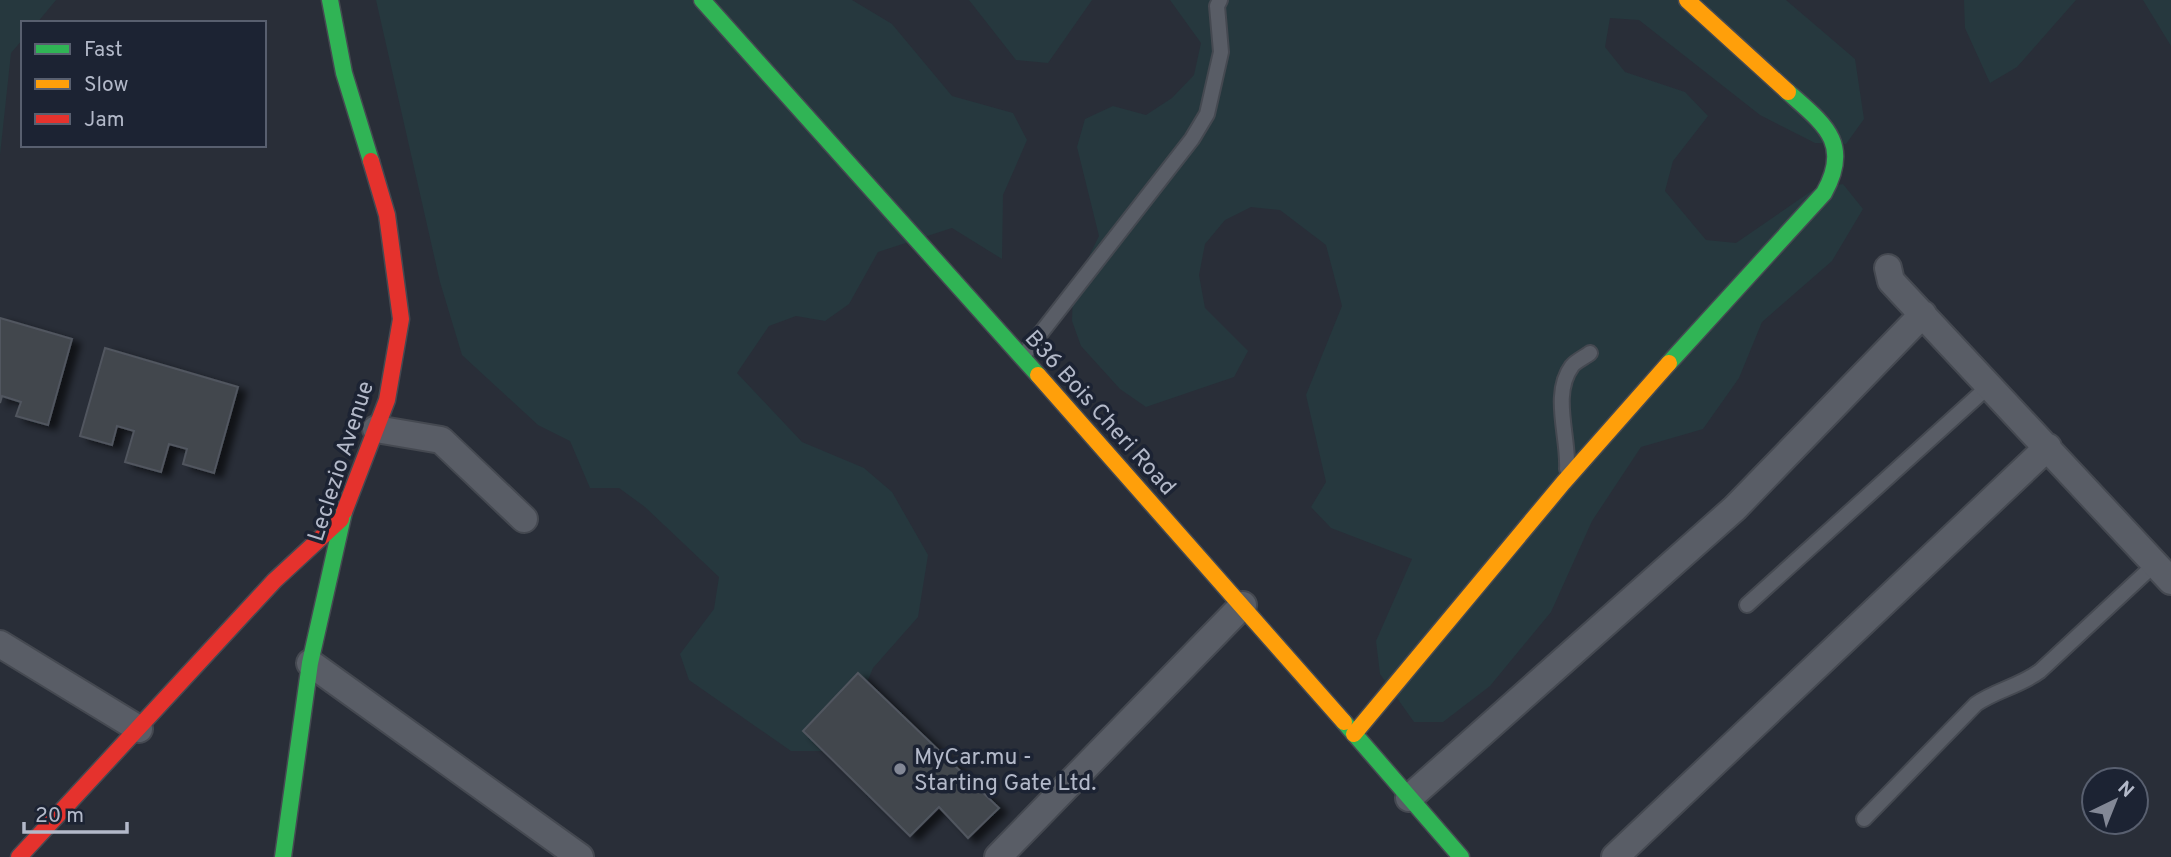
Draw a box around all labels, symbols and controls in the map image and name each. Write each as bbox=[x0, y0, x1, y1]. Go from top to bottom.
legend bbox=[21, 21, 266, 147]
text: Fast bbox=[84, 37, 123, 64]
text: Slow bbox=[84, 72, 129, 99]
text: Jam bbox=[84, 107, 125, 134]
street label: B36 Bois Cheri Road bbox=[1017, 325, 1181, 502]
street label: Leclezio Avenue bbox=[303, 378, 382, 546]
place label: MyCar.mu - Starting Gate Ltd. bbox=[914, 744, 1096, 799]
marker: MyCar.mu - Starting Gate Ltd. bbox=[892, 761, 908, 777]
north arrow bbox=[2080, 766, 2150, 836]
text: N bbox=[2112, 777, 2138, 803]
scale bar bbox=[24, 790, 128, 834]
text: 20 m bbox=[35, 803, 84, 830]

